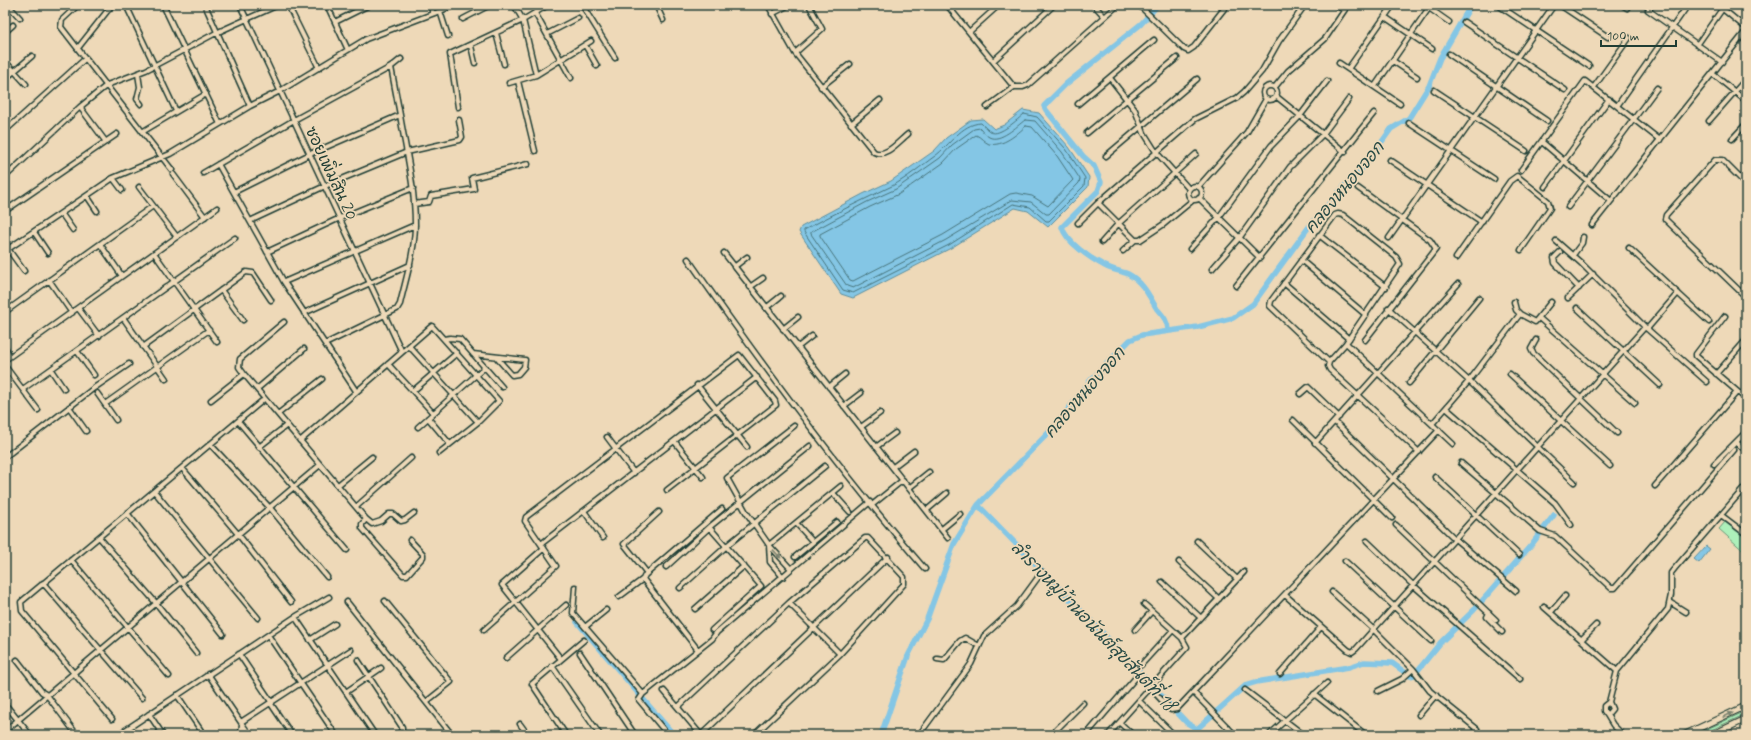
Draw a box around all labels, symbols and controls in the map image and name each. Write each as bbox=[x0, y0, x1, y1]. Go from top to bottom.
scale bar bbox=[1601, 22, 1676, 48]
text: 100 m bbox=[1607, 29, 1639, 45]
street label: ซอยเพิ่มสิน 20 bbox=[300, 121, 366, 224]
water label: คลองหนองจอก bbox=[1300, 137, 1390, 238]
water label: คลองหนองจอก bbox=[1039, 342, 1131, 443]
water label: ลำรางหมู่บ้านอนันต์สุขสันต์ที่ 18 bbox=[1005, 533, 1187, 719]
one-way arrow bbox=[773, 549, 782, 560]
one-way arrow bbox=[1722, 712, 1733, 718]

